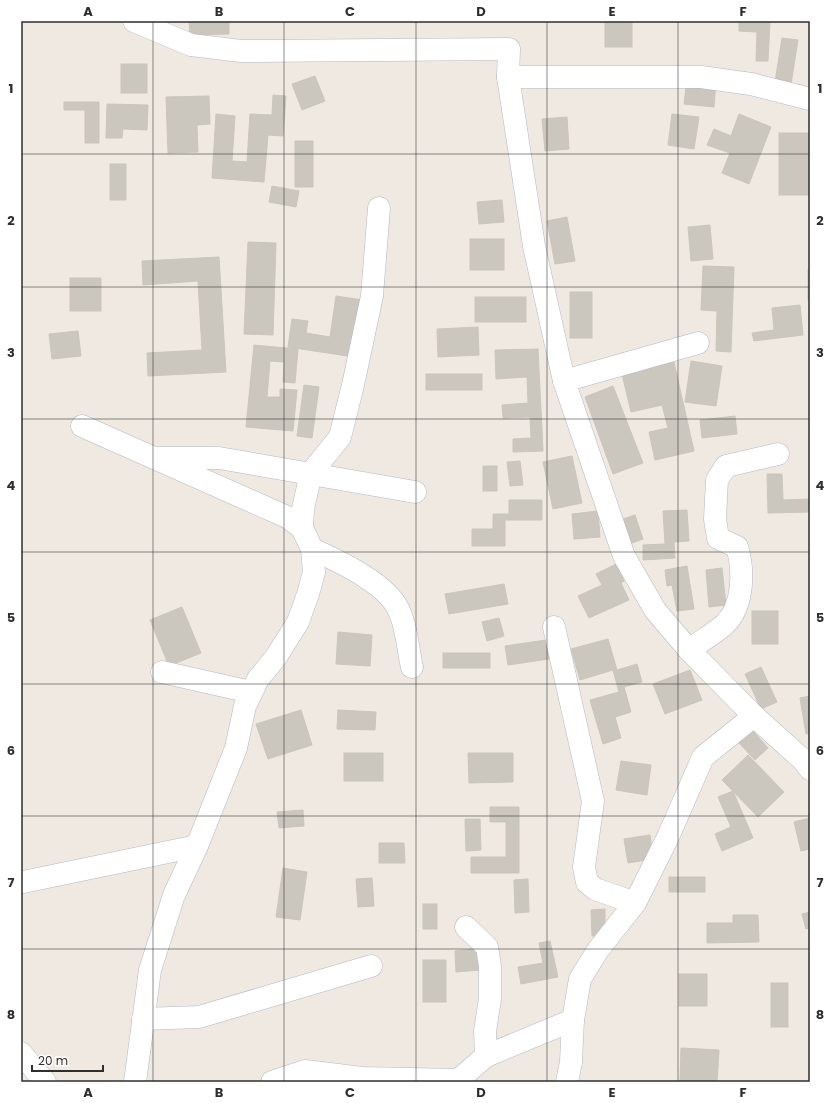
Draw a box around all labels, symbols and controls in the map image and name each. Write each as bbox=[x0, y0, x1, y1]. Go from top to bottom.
text: A bbox=[83, 2, 93, 21]
text: B bbox=[215, 2, 224, 21]
text: C bbox=[345, 2, 355, 21]
text: D bbox=[476, 2, 486, 21]
text: E bbox=[608, 2, 616, 21]
text: F bbox=[739, 2, 747, 21]
text: 1 bbox=[9, 79, 13, 98]
text: 1 bbox=[818, 79, 822, 98]
text: 2 bbox=[7, 211, 15, 230]
text: 2 bbox=[816, 211, 824, 230]
text: 3 bbox=[7, 343, 15, 362]
text: 3 bbox=[816, 343, 824, 362]
text: 4 bbox=[7, 476, 16, 495]
text: 4 bbox=[816, 476, 825, 495]
text: 5 bbox=[7, 608, 15, 627]
text: 5 bbox=[816, 608, 824, 627]
text: 6 bbox=[7, 741, 15, 760]
text: 6 bbox=[816, 741, 824, 760]
text: 7 bbox=[8, 873, 15, 892]
text: 7 bbox=[817, 873, 824, 892]
text: 8 bbox=[7, 1005, 15, 1024]
text: 8 bbox=[816, 1005, 824, 1024]
scale bar bbox=[32, 1047, 103, 1073]
text: 20 m bbox=[38, 1052, 68, 1069]
text: A bbox=[83, 1083, 93, 1102]
text: B bbox=[215, 1083, 224, 1102]
text: C bbox=[345, 1083, 355, 1102]
text: D bbox=[476, 1083, 486, 1102]
text: E bbox=[608, 1083, 616, 1102]
text: F bbox=[739, 1083, 747, 1102]

